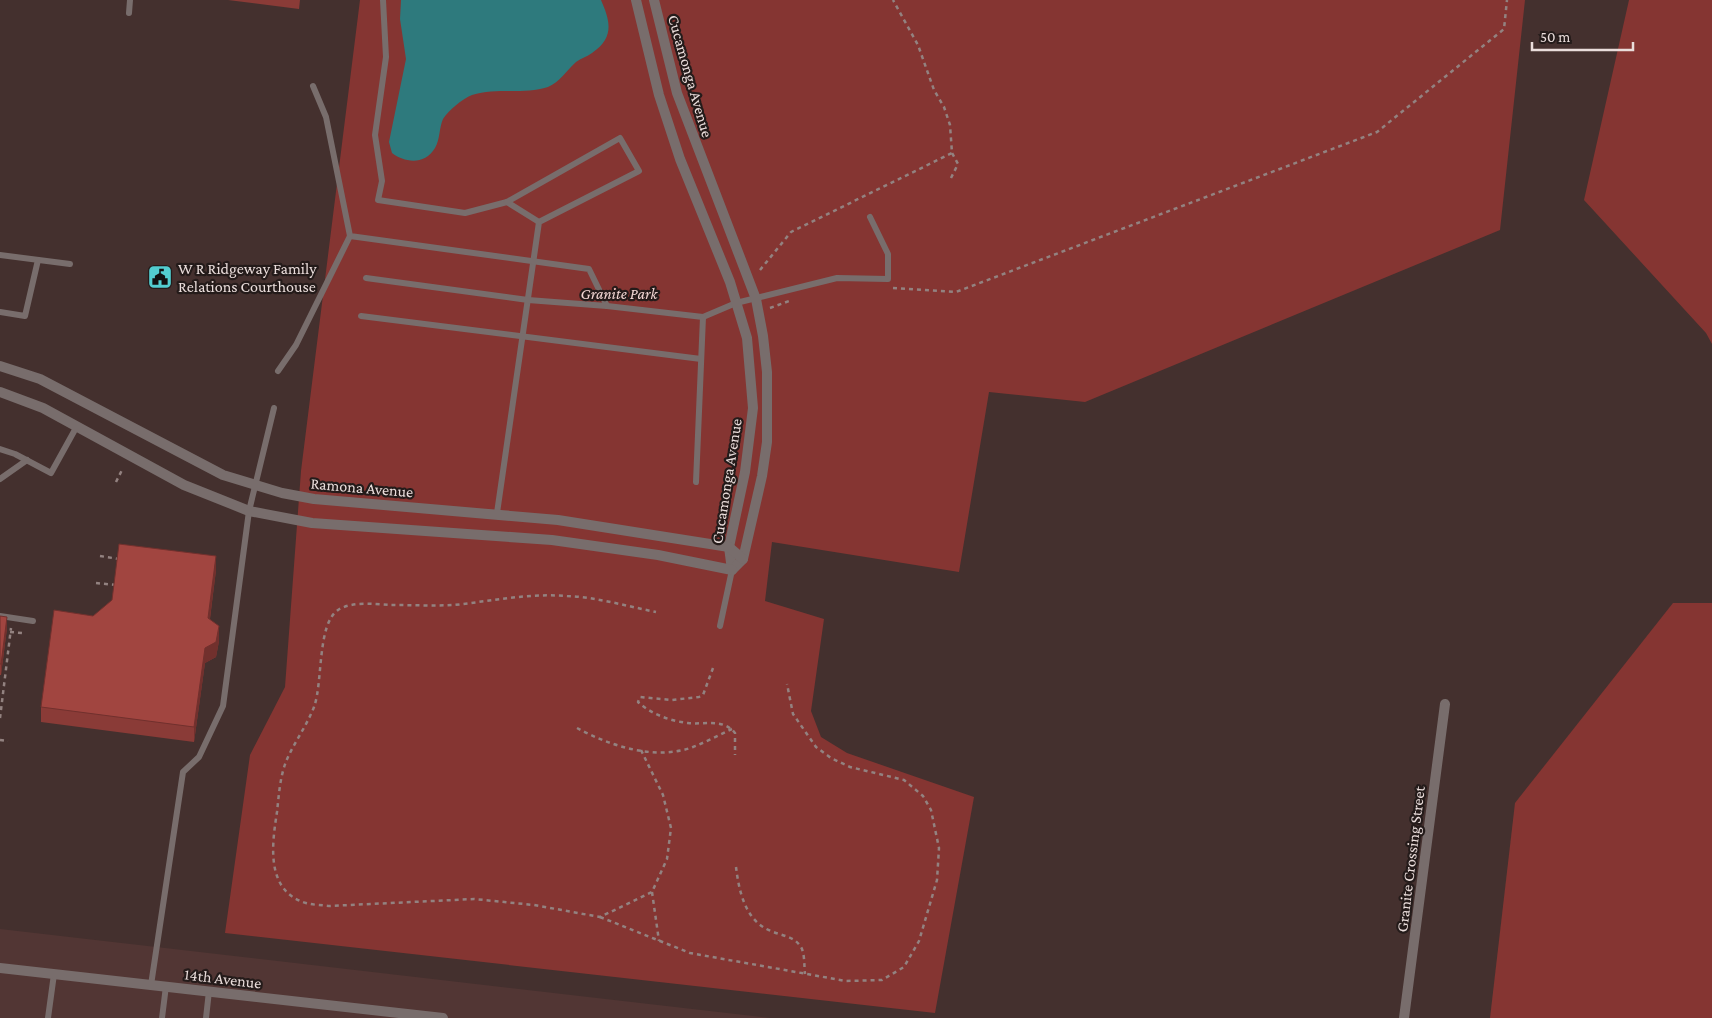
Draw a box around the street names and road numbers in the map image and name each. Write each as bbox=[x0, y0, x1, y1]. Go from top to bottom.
street label: Cucamonga Avenue bbox=[664, 13, 716, 140]
street label: Cucamonga Avenue bbox=[708, 417, 746, 545]
street label: Ramona Avenue bbox=[310, 475, 414, 500]
street label: Granite Crossing Street bbox=[1393, 784, 1429, 933]
street label: 14th Avenue bbox=[183, 965, 262, 992]

